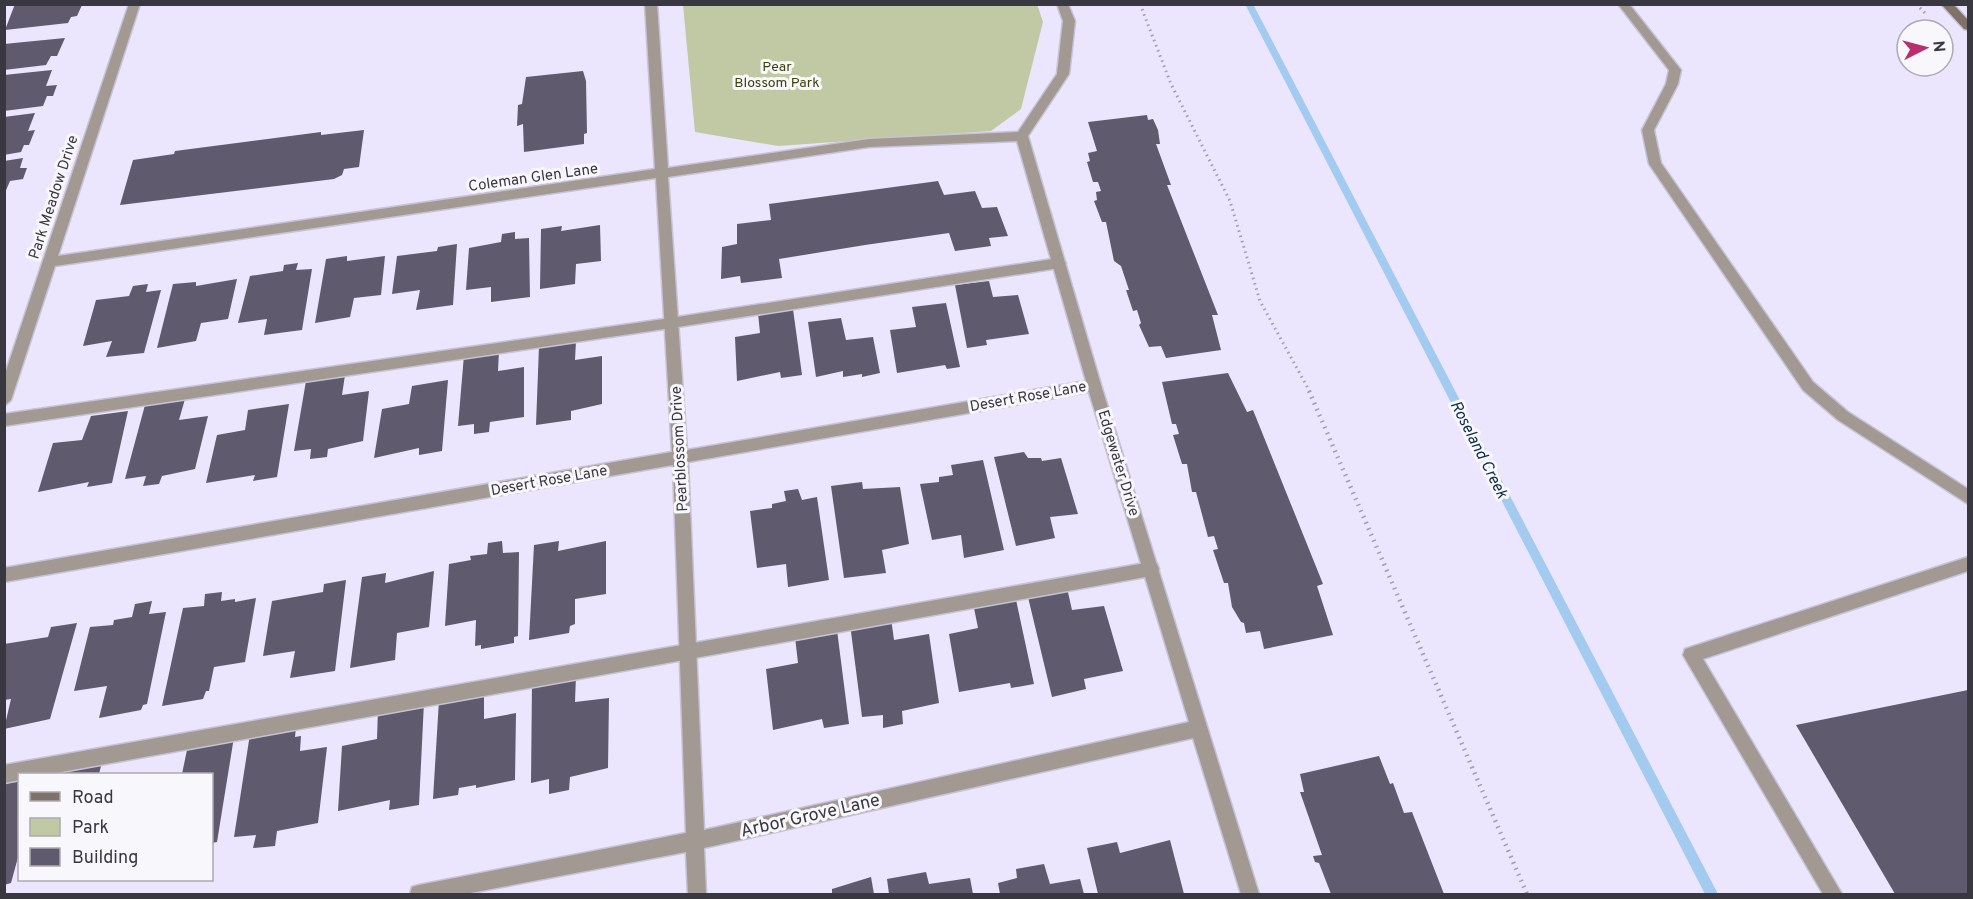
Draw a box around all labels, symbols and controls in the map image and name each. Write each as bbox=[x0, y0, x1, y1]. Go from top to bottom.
north arrow bbox=[1895, 18, 1955, 78]
text: N bbox=[1927, 40, 1948, 53]
park label: Pear Blossom Park bbox=[734, 59, 820, 92]
street label: Park Meadow Drive bbox=[25, 133, 83, 262]
street label: Coleman Glen Lane bbox=[467, 160, 599, 197]
street label: Desert Rose Lane bbox=[969, 378, 1088, 417]
street label: Pearblossom Drive bbox=[668, 386, 693, 512]
water label: Roseland Creek bbox=[1445, 398, 1512, 503]
street label: Edgewater Drive bbox=[1092, 408, 1143, 519]
street label: Desert Rose Lane bbox=[490, 462, 609, 501]
legend bbox=[18, 773, 213, 881]
text: Road bbox=[72, 787, 114, 810]
street label: Arbor Grove Lane bbox=[738, 789, 882, 844]
text: Park bbox=[72, 817, 109, 840]
text: Building bbox=[72, 847, 138, 870]

